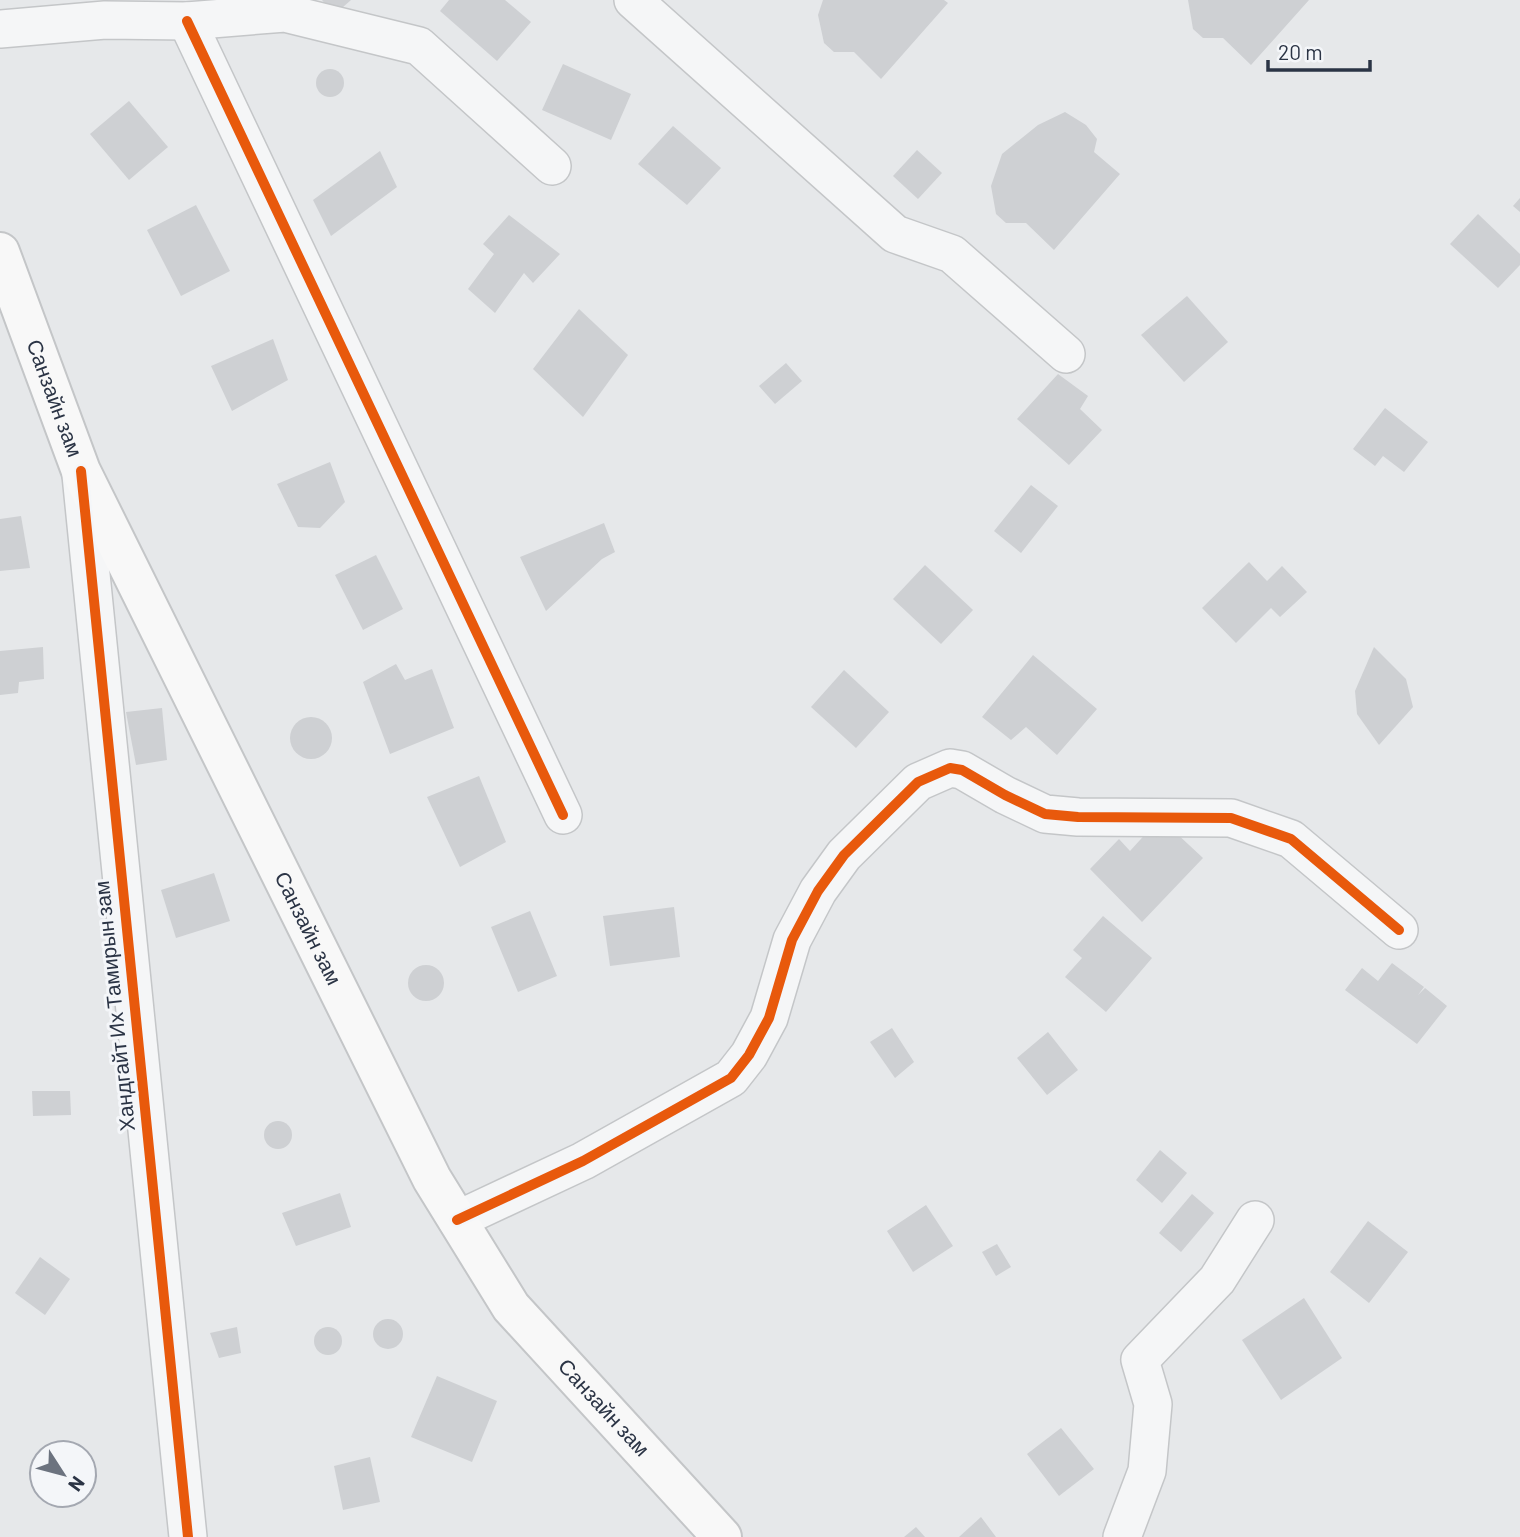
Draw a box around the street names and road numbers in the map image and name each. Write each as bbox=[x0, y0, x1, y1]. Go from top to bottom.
street label: Санзайн зам bbox=[22, 336, 89, 460]
street label: Санзайн зам bbox=[271, 867, 348, 989]
street label: Хандгайт Их Тамирын зам bbox=[88, 880, 139, 1133]
street label: Санзайн зам bbox=[554, 1353, 656, 1461]

